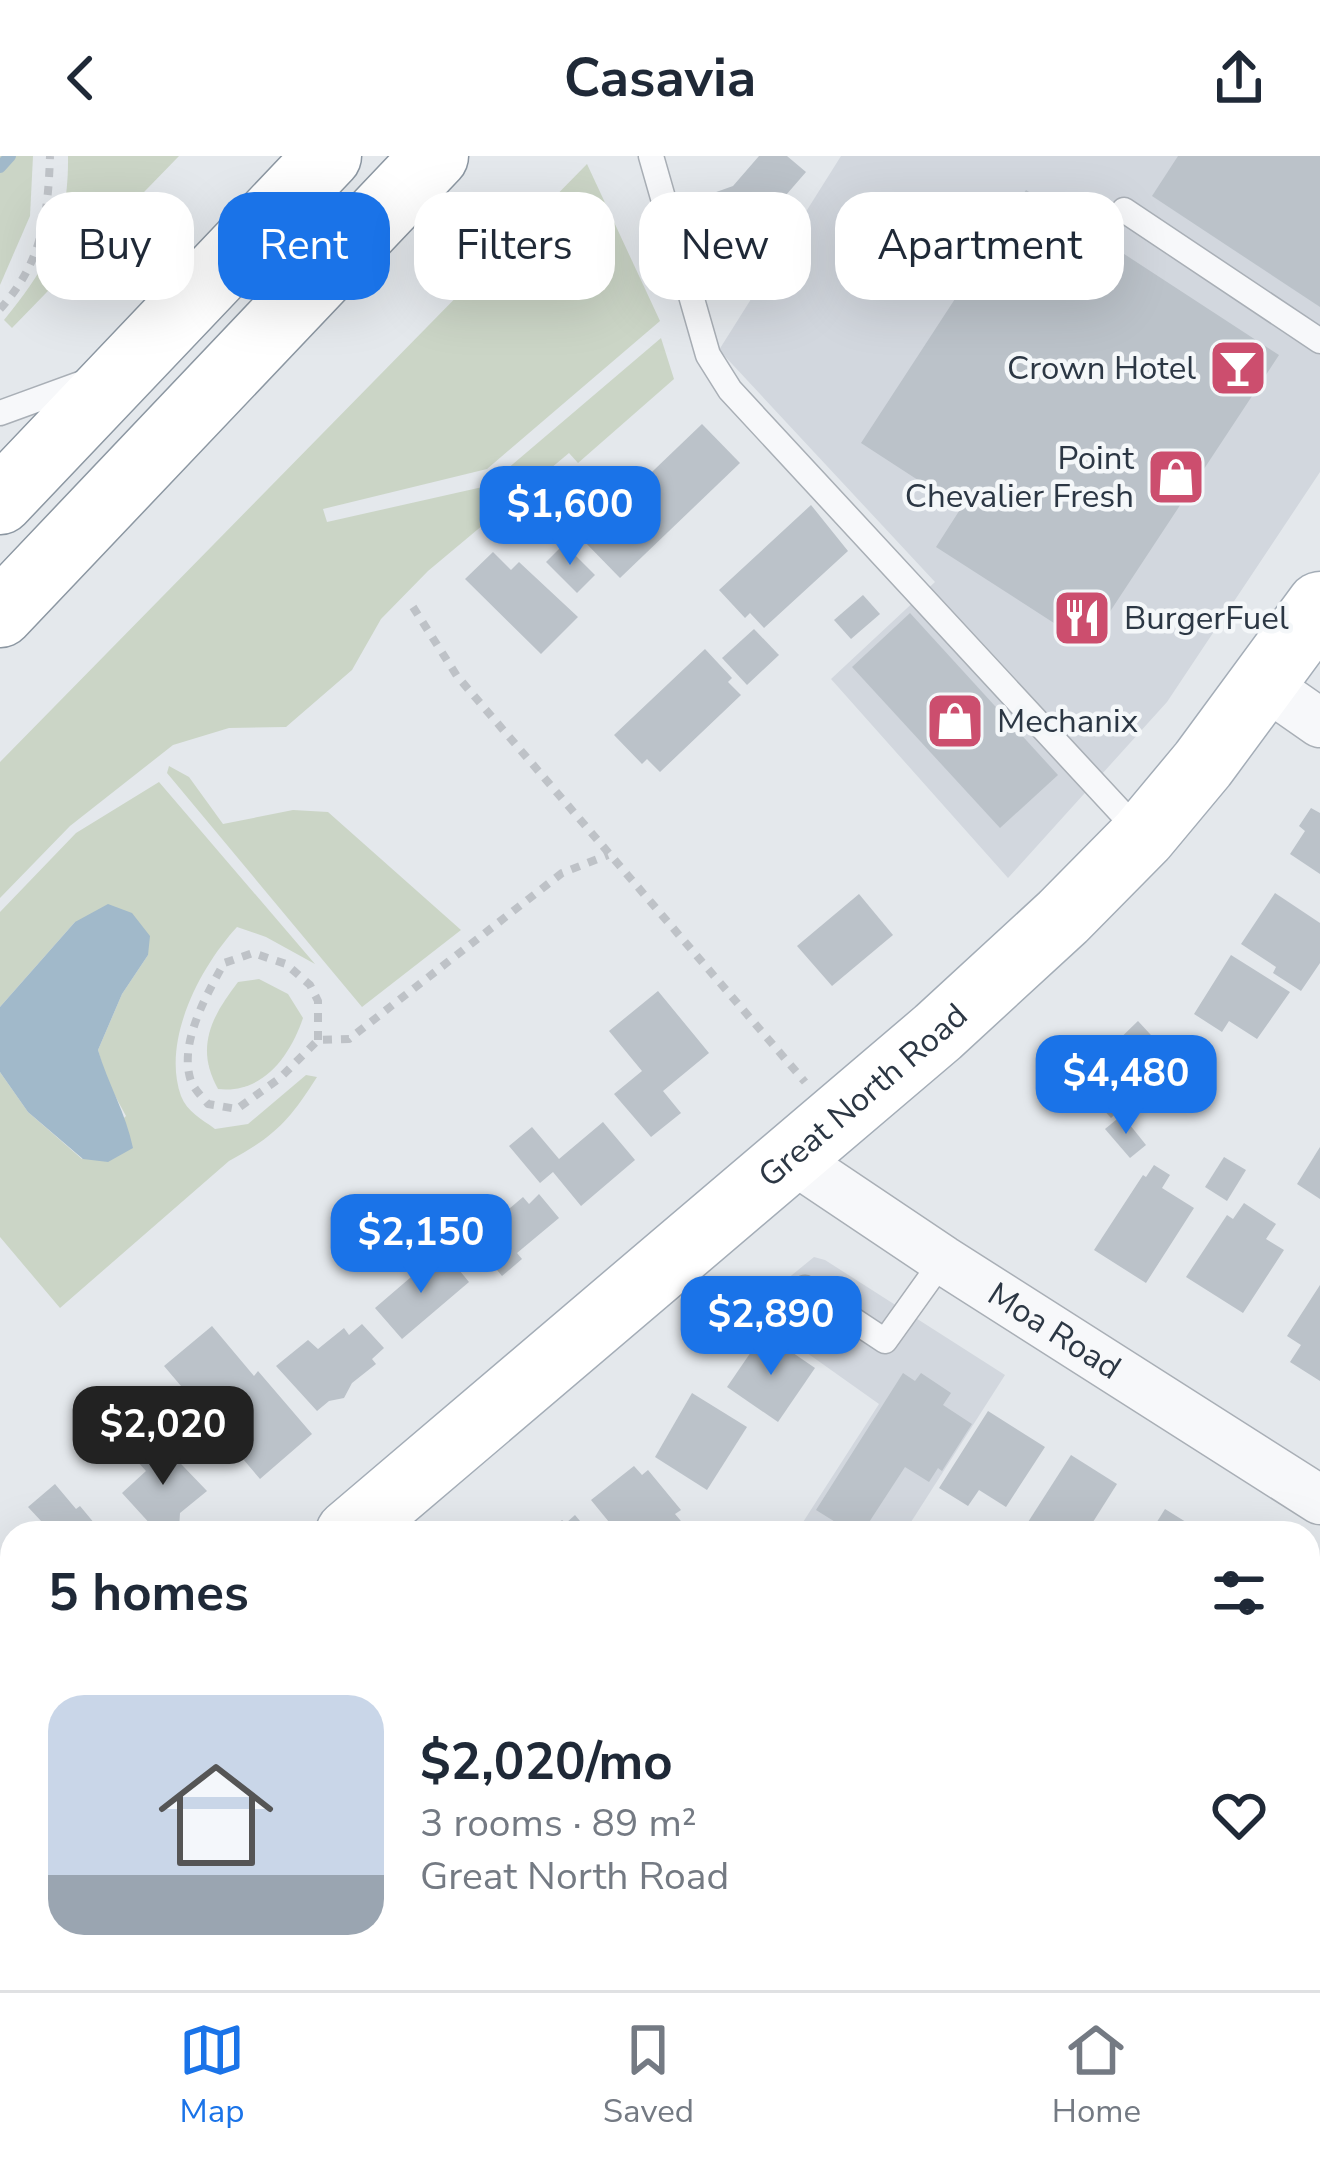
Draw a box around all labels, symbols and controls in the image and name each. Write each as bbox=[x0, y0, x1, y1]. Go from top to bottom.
text: Casavia bbox=[564, 41, 756, 115]
icon: back bbox=[48, 45, 114, 111]
icon: share bbox=[1206, 45, 1272, 111]
chip: Buy bbox=[36, 192, 194, 300]
chip: Rent bbox=[218, 192, 390, 300]
chip: Filters bbox=[414, 192, 615, 300]
chip: New bbox=[639, 192, 811, 300]
chip: Apartment bbox=[835, 192, 1124, 300]
bar icon: Crown Hotel bbox=[1207, 337, 1269, 399]
place label: Crown Hotel bbox=[1007, 346, 1196, 391]
place label: Point Chevalier Fresh bbox=[905, 436, 1134, 519]
shop icon: Point Chevalier Fresh bbox=[1145, 446, 1207, 508]
pin: $1,600 bbox=[472, 466, 668, 568]
text: $1,600 bbox=[507, 478, 633, 531]
restaurant icon: BurgerFuel bbox=[1051, 587, 1113, 649]
place label: BurgerFuel bbox=[1124, 596, 1289, 641]
shop icon: Mechanix bbox=[924, 690, 986, 752]
place label: Mechanix bbox=[997, 699, 1138, 744]
street label: Great North Road bbox=[749, 993, 977, 1198]
pin: $4,480 bbox=[1028, 1035, 1224, 1137]
text: $4,480 bbox=[1063, 1047, 1189, 1100]
pin: $2,150 bbox=[323, 1194, 519, 1296]
text: $2,150 bbox=[358, 1206, 484, 1259]
street label: Moa Road bbox=[979, 1272, 1129, 1390]
pin: $2,890 bbox=[673, 1276, 869, 1378]
text: $2,890 bbox=[708, 1288, 834, 1341]
pin: $2,020 bbox=[65, 1386, 261, 1488]
text: $2,020 bbox=[100, 1398, 226, 1451]
text: 5 homes bbox=[48, 1558, 249, 1628]
icon: filters bbox=[1206, 1560, 1272, 1626]
text: $2,020/mo bbox=[420, 1727, 673, 1797]
icon: home bbox=[144, 1743, 288, 1887]
icon: heart bbox=[1206, 1782, 1272, 1848]
text: 3 rooms · 89 m² bbox=[420, 1797, 697, 1850]
text: Great North Road bbox=[420, 1850, 729, 1903]
tab: Map bbox=[179, 2017, 245, 2134]
tab: Saved bbox=[603, 2017, 694, 2134]
tab: Home bbox=[1052, 2017, 1141, 2134]

